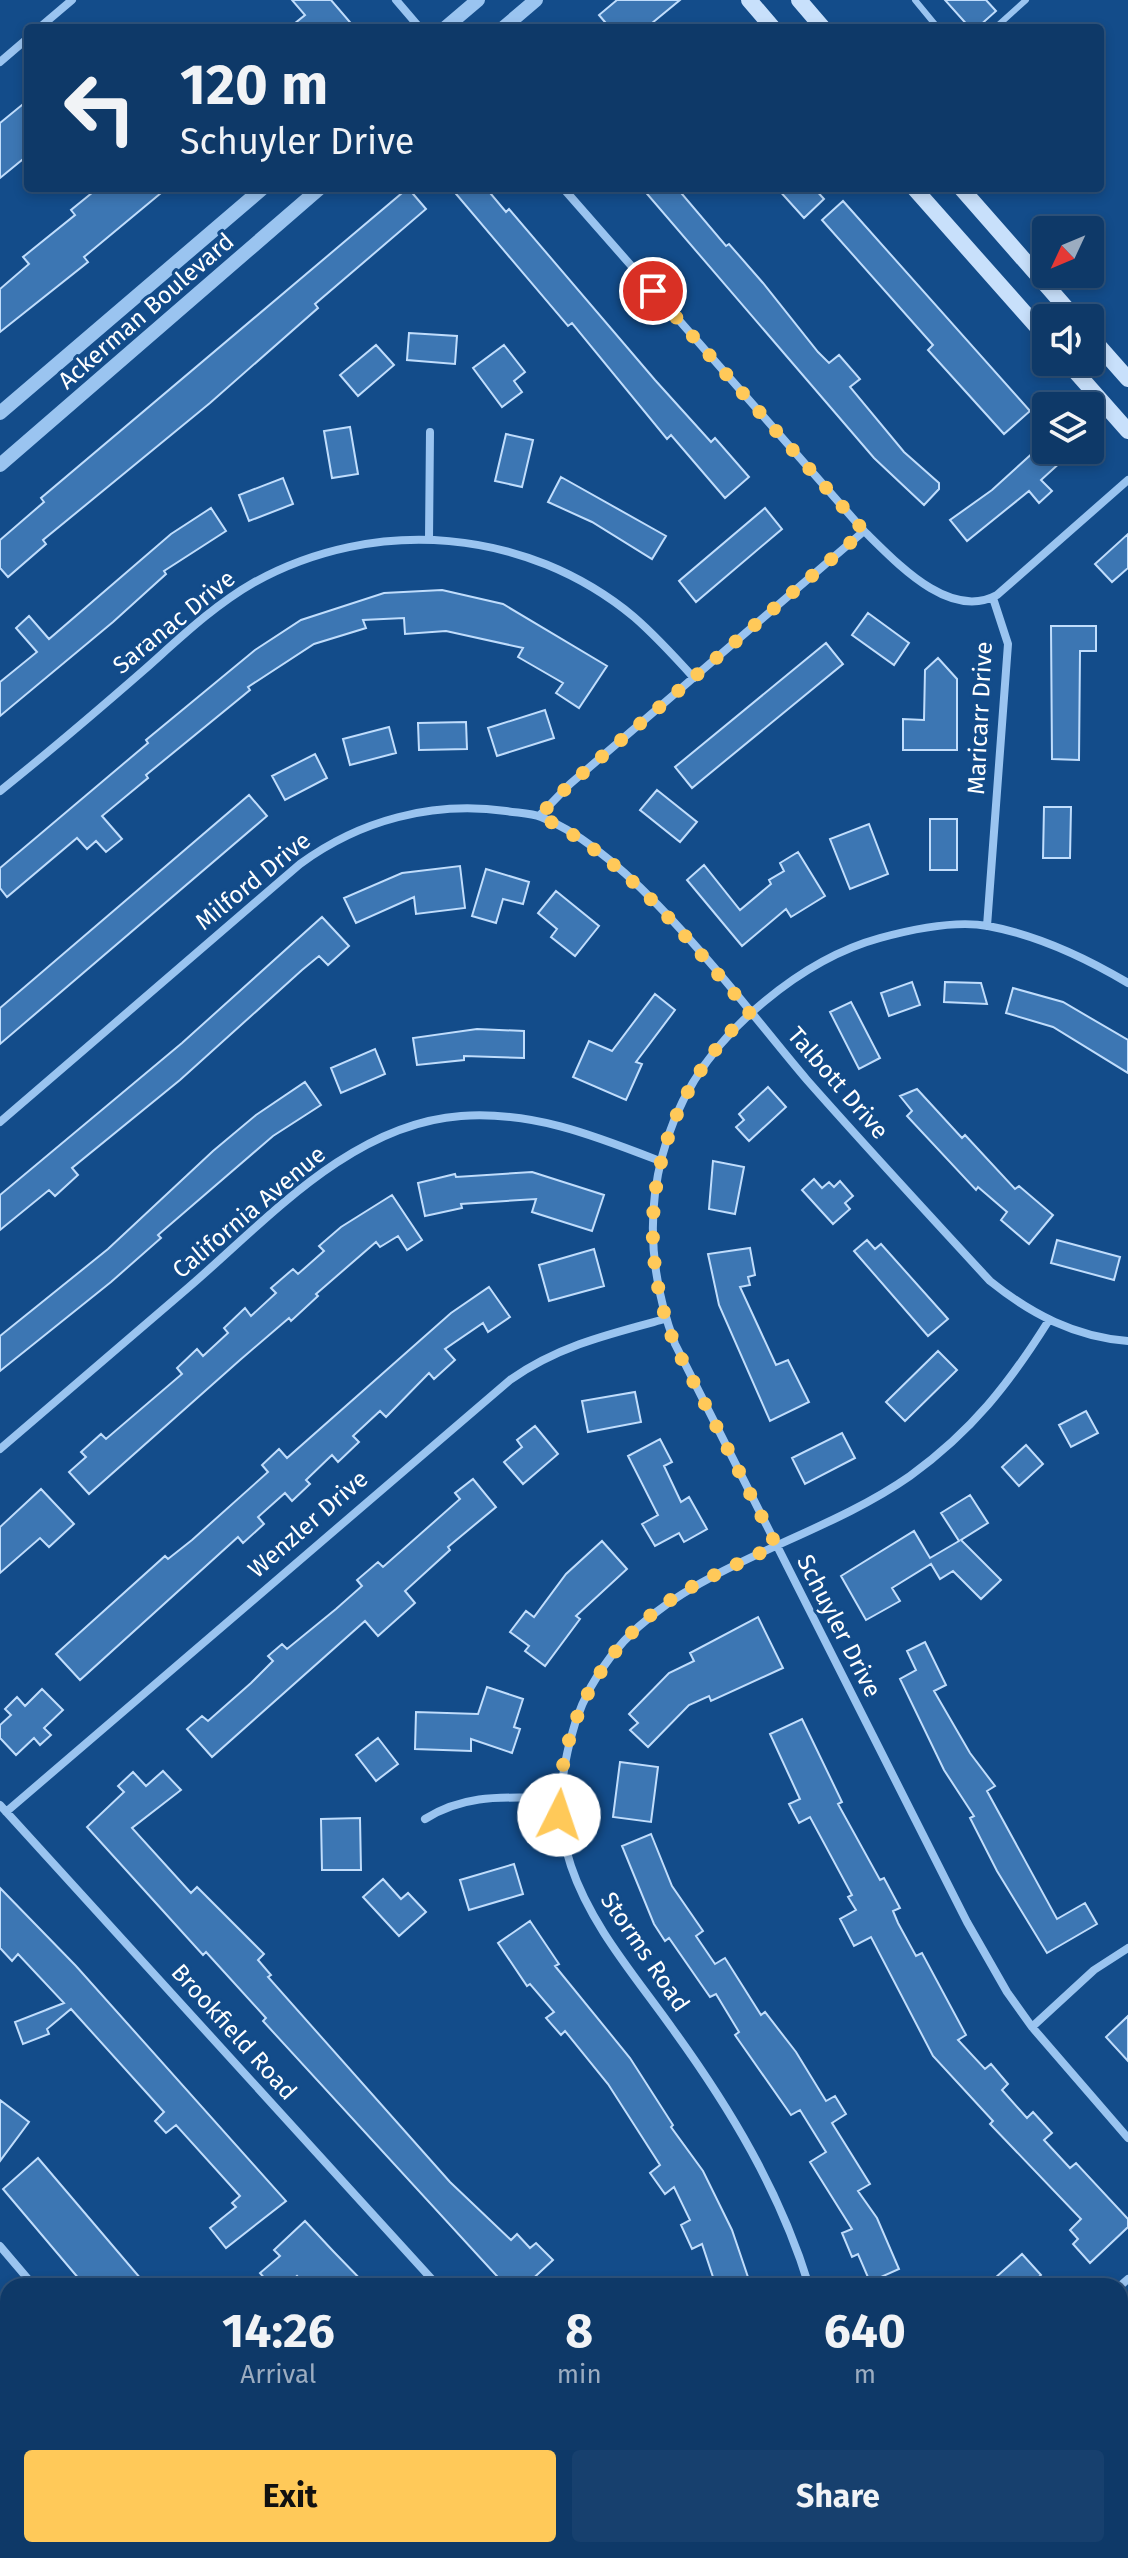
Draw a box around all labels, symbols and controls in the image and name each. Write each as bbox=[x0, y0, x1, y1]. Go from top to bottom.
text: 120 m bbox=[180, 52, 328, 119]
icon: left bbox=[48, 56, 152, 160]
text: Schuyler Drive bbox=[180, 120, 414, 164]
north arrow bbox=[1032, 216, 1104, 288]
map controls bbox=[1032, 216, 1104, 464]
street label: Ackerman Boulevard bbox=[52, 227, 240, 395]
pin bbox=[619, 257, 687, 325]
icon: arrive bbox=[631, 269, 675, 313]
button: sound bbox=[1032, 304, 1104, 376]
button: layers bbox=[1032, 392, 1104, 464]
street label: Saranac Drive bbox=[107, 564, 241, 680]
street label: Maricarr Drive bbox=[962, 641, 998, 795]
street label: Milford Drive bbox=[190, 826, 316, 936]
street label: Talbott Drive bbox=[782, 1021, 894, 1145]
street label: California Avenue bbox=[167, 1140, 331, 1284]
street label: Wenzler Drive bbox=[243, 1465, 373, 1583]
street label: Schuyler Drive bbox=[791, 1550, 887, 1702]
position arrow bbox=[517, 1773, 601, 1857]
street label: Storms Road bbox=[595, 1887, 695, 2017]
street label: Brookfield Road bbox=[166, 1958, 302, 2106]
text: 14:26 bbox=[222, 2302, 335, 2360]
text: 8 bbox=[565, 2302, 593, 2360]
text: 640 bbox=[824, 2302, 906, 2360]
text: Arrival bbox=[240, 2359, 317, 2390]
text: min bbox=[557, 2359, 602, 2390]
text: m bbox=[854, 2359, 876, 2390]
button: Exit bbox=[24, 2450, 556, 2542]
button: Share bbox=[572, 2450, 1104, 2542]

